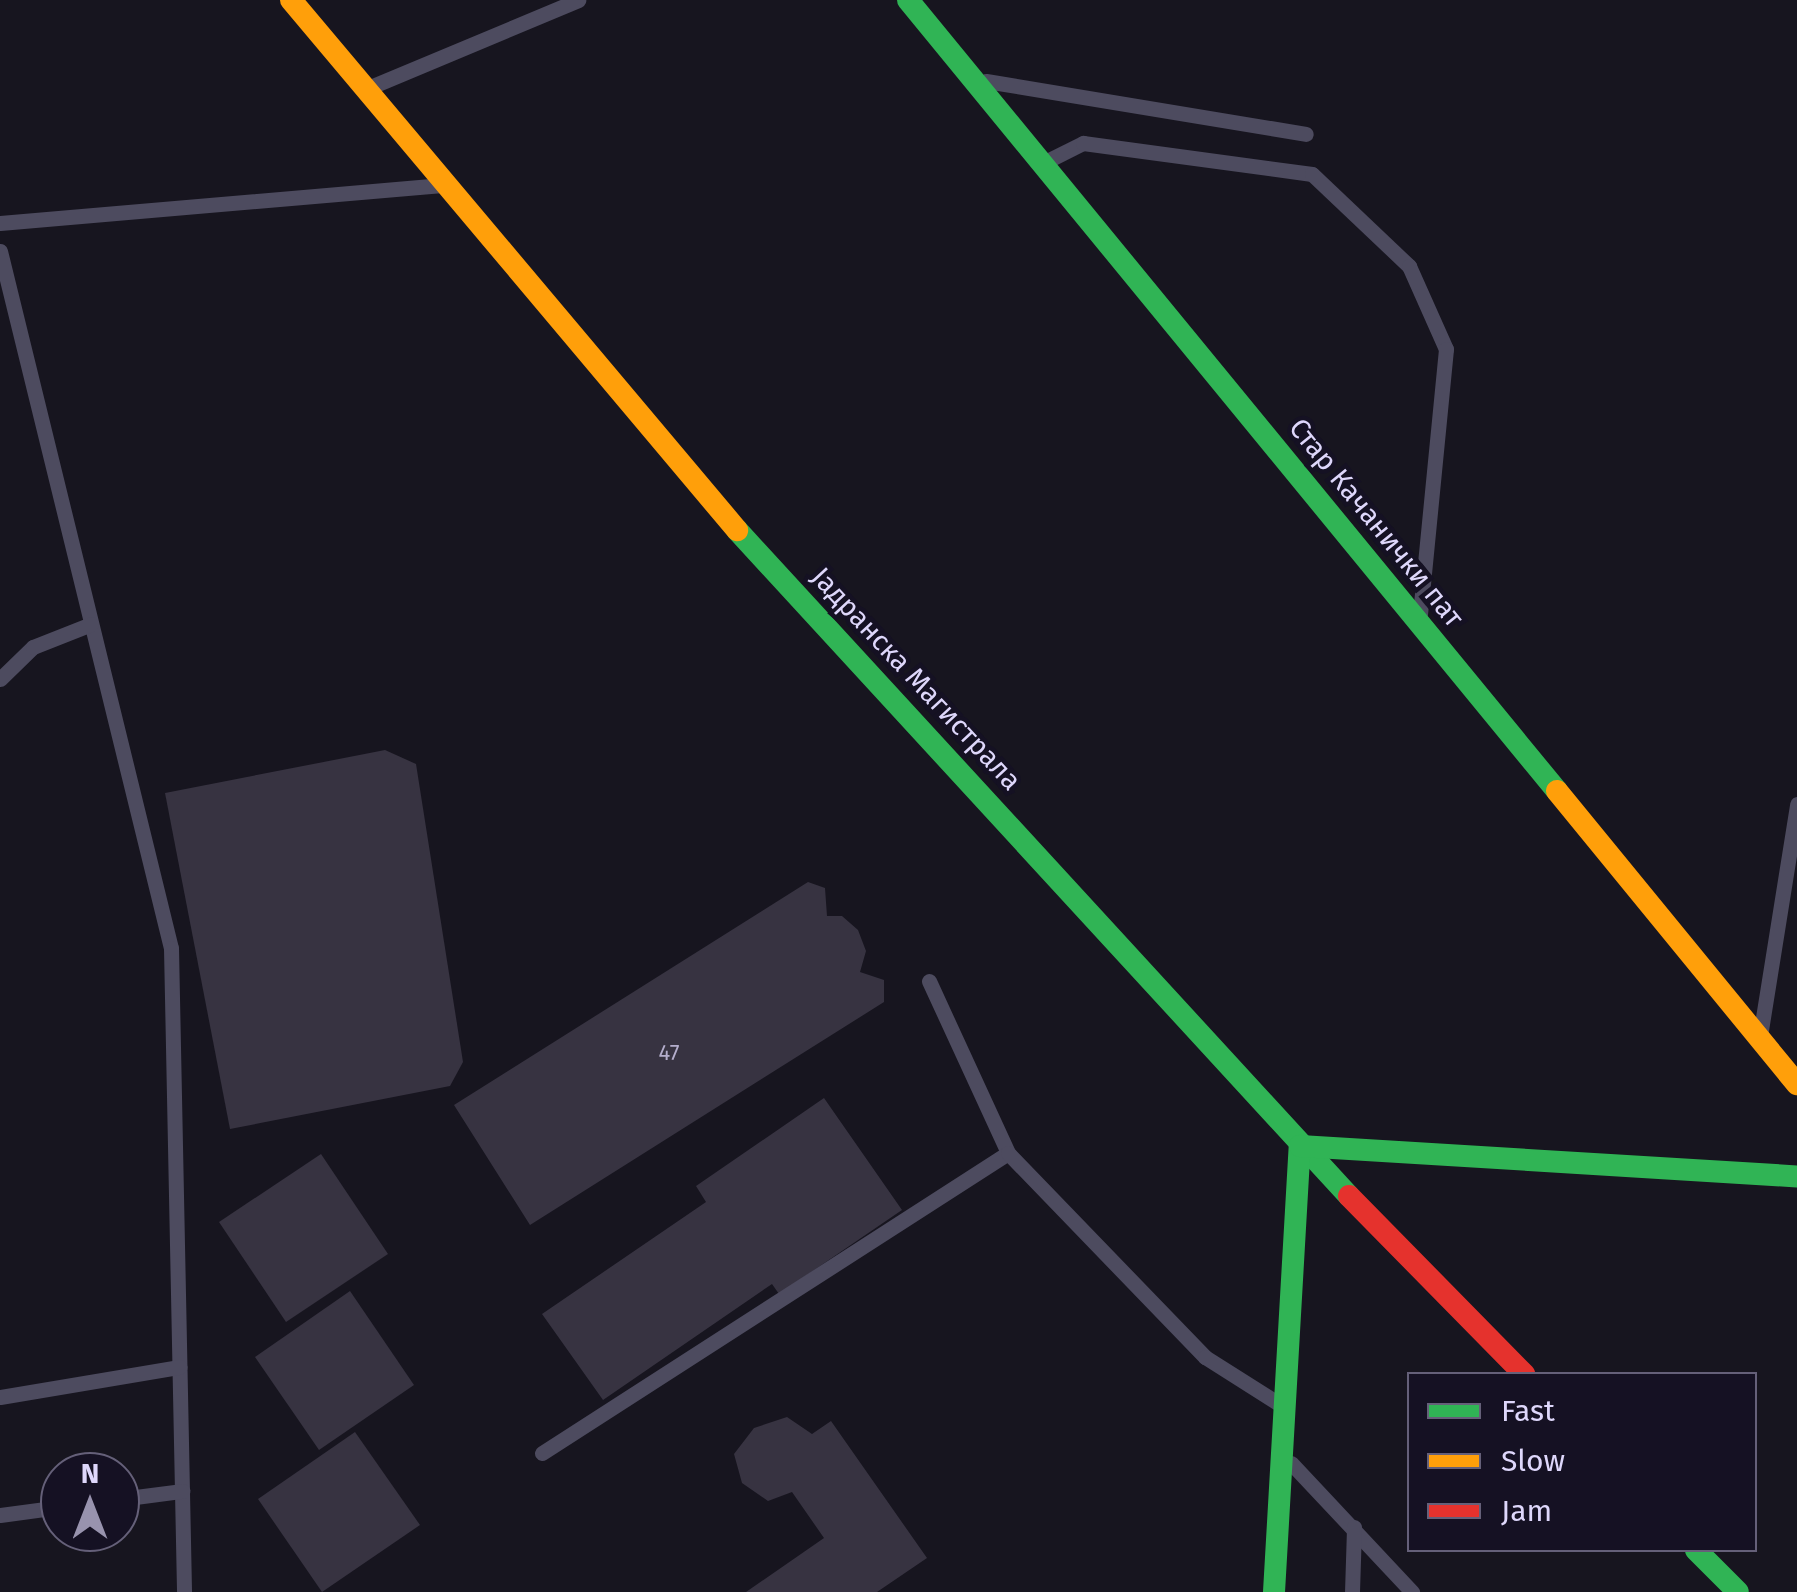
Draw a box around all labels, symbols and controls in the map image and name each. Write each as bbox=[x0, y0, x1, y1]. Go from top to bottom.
street label: Стар Качанички пат bbox=[1282, 412, 1470, 634]
street label: Јадранска Магистрала bbox=[804, 561, 1028, 797]
house number: 47 bbox=[659, 1040, 679, 1066]
legend bbox=[1407, 1372, 1757, 1552]
text: Fast bbox=[1501, 1393, 1555, 1429]
text: Slow bbox=[1501, 1443, 1565, 1479]
north arrow bbox=[40, 1452, 140, 1552]
text: N bbox=[81, 1457, 99, 1490]
text: Jam bbox=[1501, 1493, 1552, 1529]

